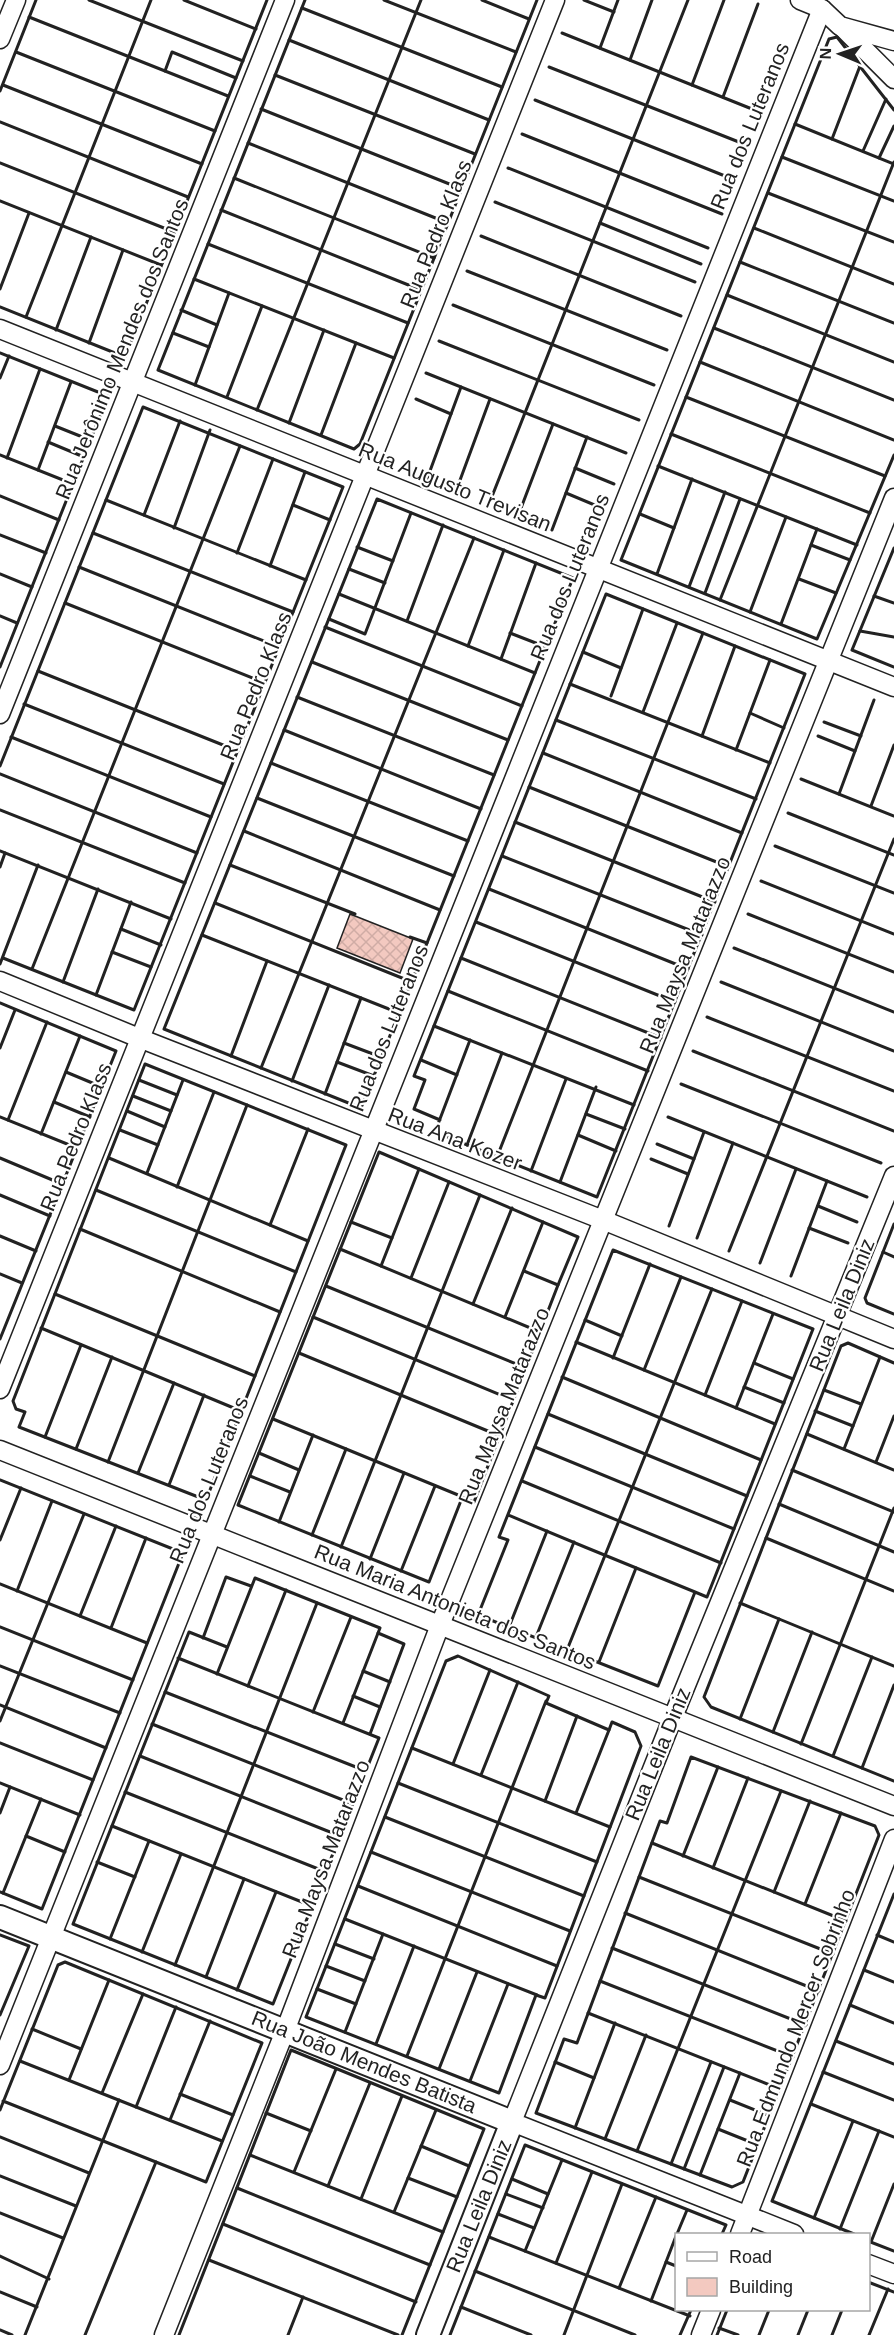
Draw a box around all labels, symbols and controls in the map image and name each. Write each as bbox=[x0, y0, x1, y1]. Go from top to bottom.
north arrow bbox=[810, 24, 870, 84]
street label: Rua dos Luteranos bbox=[706, 39, 793, 212]
text: N bbox=[817, 47, 834, 60]
street label: Rua Pedro Klass bbox=[395, 156, 476, 311]
street label: Rua Jerônimo Mendes dos Santos bbox=[51, 195, 193, 502]
street label: Rua Augusto Trevisan bbox=[356, 437, 555, 536]
street label: Rua dos Luteranos bbox=[526, 490, 613, 663]
street label: Rua Pedro Klass bbox=[215, 608, 296, 763]
street label: Rua Maysa Matarazzo bbox=[635, 853, 735, 1057]
street label: Rua dos Luteranos bbox=[345, 941, 432, 1114]
street label: Rua Pedro Klass bbox=[35, 1059, 116, 1214]
street label: Rua Ana Kozer bbox=[385, 1102, 525, 1175]
street label: Rua Leila Diniz bbox=[804, 1235, 879, 1375]
street label: Rua Maysa Matarazzo bbox=[454, 1304, 554, 1508]
street label: Rua dos Luteranos bbox=[165, 1393, 252, 1566]
street label: Rua Maria Antonieta dos Santos bbox=[311, 1539, 599, 1674]
street label: Rua Leila Diniz bbox=[620, 1684, 695, 1824]
street label: Rua Maysa Matarazzo bbox=[277, 1757, 374, 1961]
street label: Rua Edmundo Mercer Sobrinho bbox=[732, 1886, 859, 2170]
street label: Rua João Mendes Batista bbox=[248, 2006, 480, 2117]
street label: Rua Leila Diniz bbox=[441, 2136, 516, 2276]
legend bbox=[675, 2233, 870, 2311]
text: Road bbox=[729, 2247, 772, 2267]
text: Building bbox=[729, 2277, 793, 2297]

